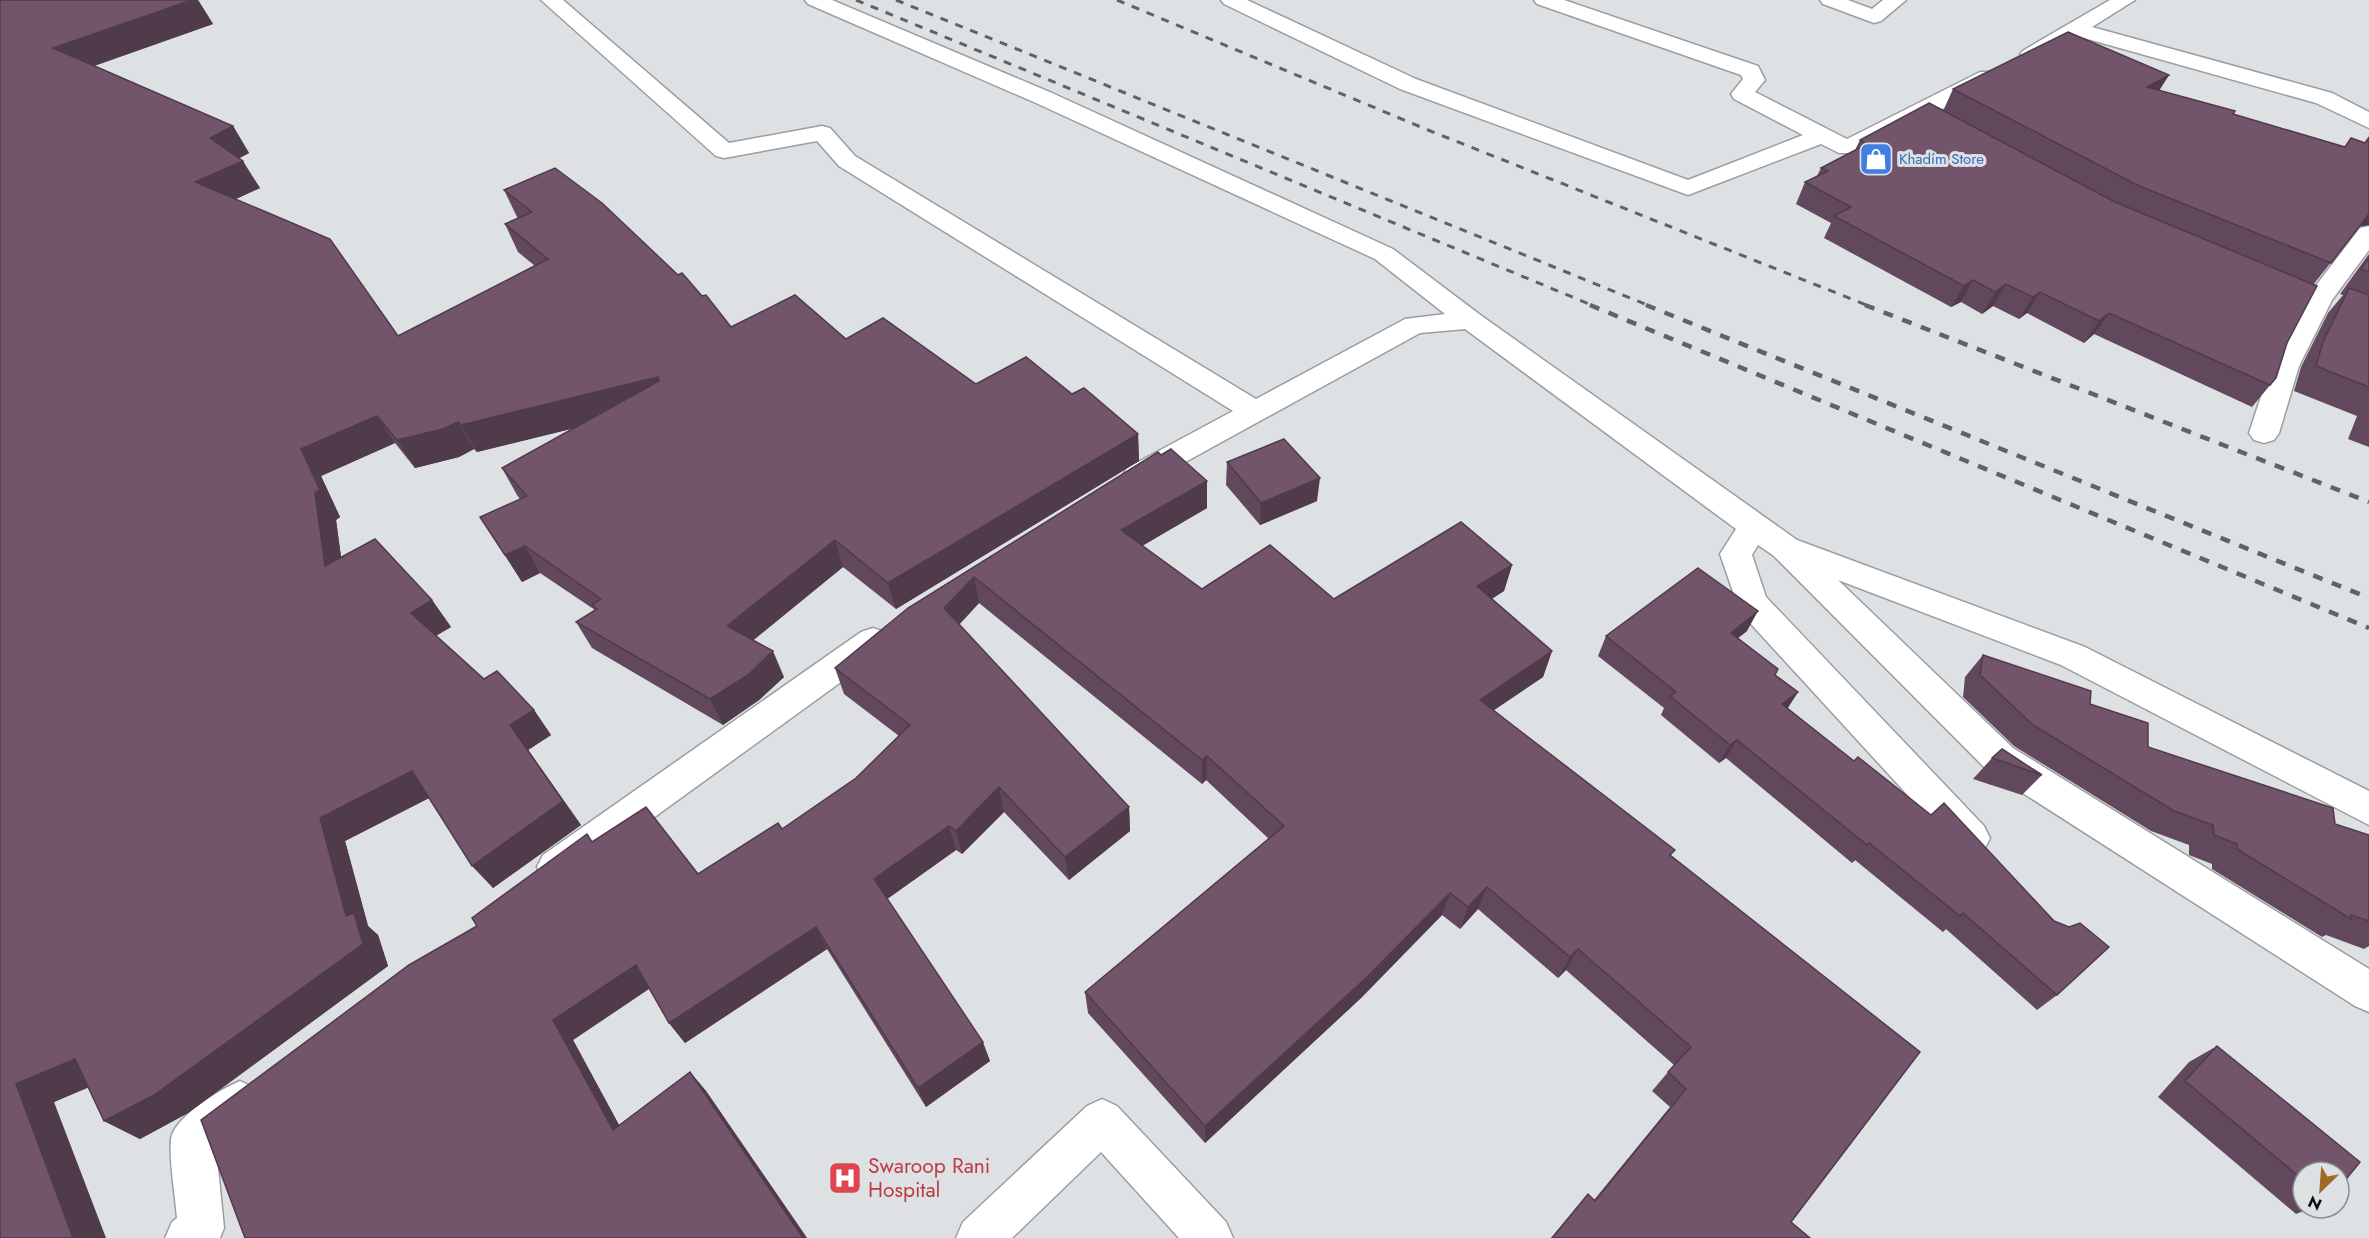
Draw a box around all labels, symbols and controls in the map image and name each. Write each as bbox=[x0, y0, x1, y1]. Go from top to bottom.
shop icon: Khadim Store bbox=[1858, 141, 1894, 177]
place label: Khadim Store bbox=[1899, 148, 1984, 170]
place label: Swaroop Rani Hospital bbox=[868, 1151, 990, 1205]
hospital icon: Swaroop Rani Hospital bbox=[827, 1160, 863, 1196]
north arrow bbox=[2291, 1160, 2351, 1220]
text: N bbox=[2304, 1190, 2325, 1216]

